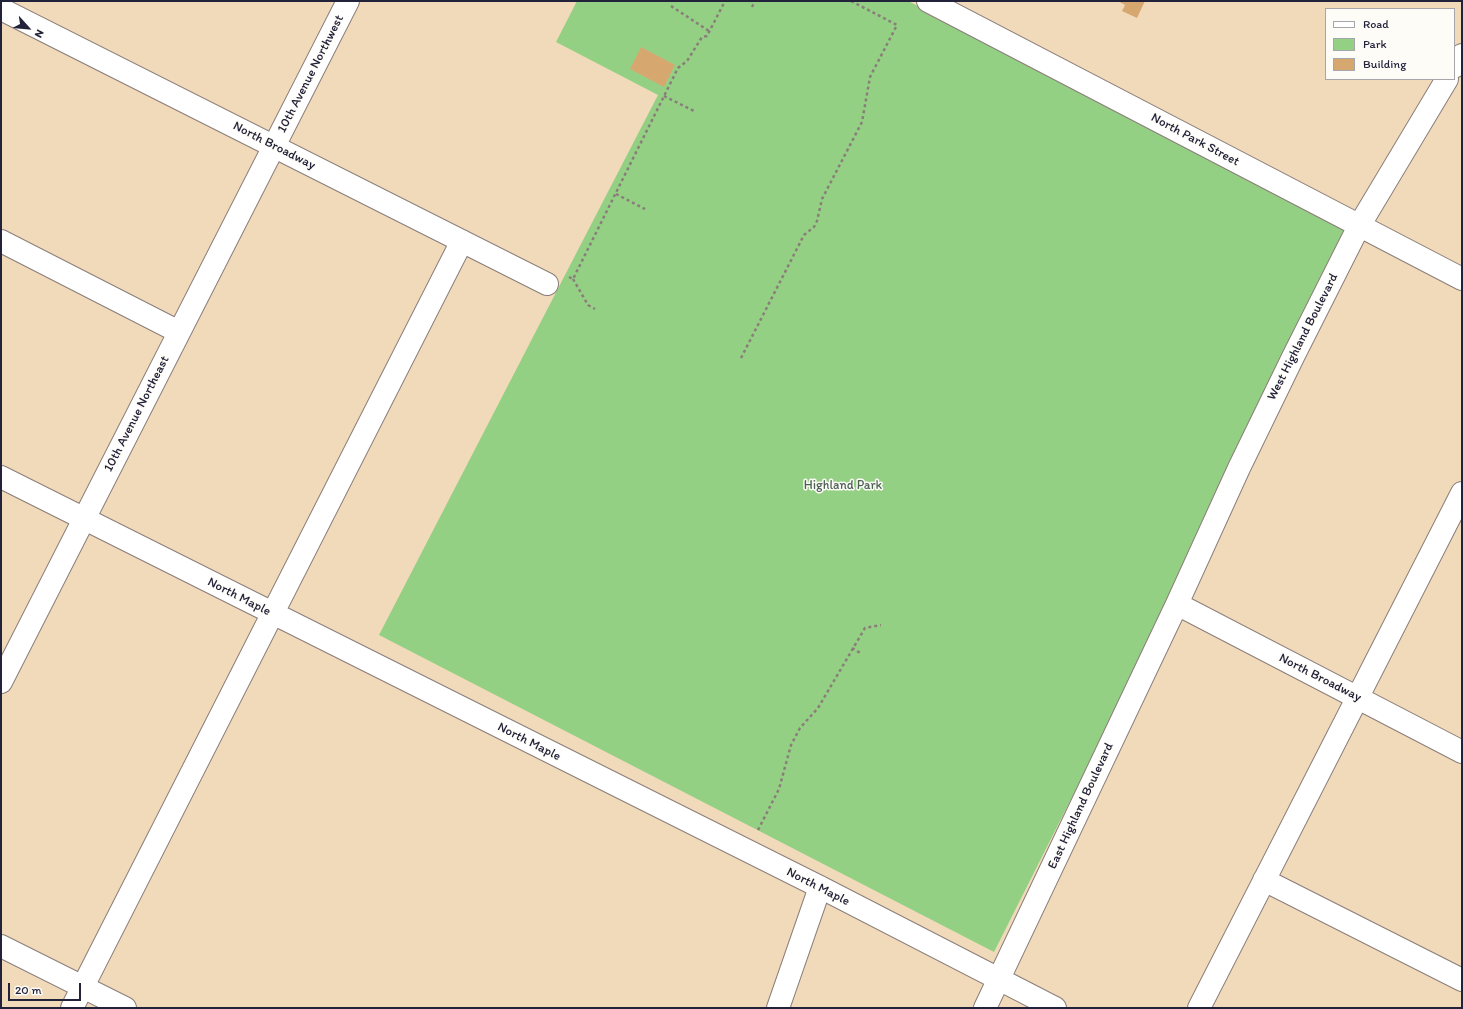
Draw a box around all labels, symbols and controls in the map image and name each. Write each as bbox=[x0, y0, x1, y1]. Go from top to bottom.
north arrow bbox=[8, 8, 48, 48]
legend bbox=[1325, 8, 1455, 80]
street label: 10th Avenue Northwest bbox=[275, 12, 347, 136]
text: Road bbox=[1363, 17, 1389, 31]
text: N bbox=[32, 27, 47, 40]
text: Park bbox=[1363, 37, 1387, 51]
text: Building bbox=[1363, 57, 1406, 71]
street label: North Park Street bbox=[1148, 110, 1242, 170]
street label: North Broadway bbox=[230, 118, 318, 174]
street label: West Highland Boulevard bbox=[1264, 271, 1342, 403]
street label: 10th Avenue Northeast bbox=[101, 353, 173, 475]
park label: Highland Park bbox=[804, 478, 882, 494]
street label: North Maple bbox=[205, 574, 273, 620]
street label: North Broadway bbox=[1276, 650, 1364, 706]
street label: North Maple bbox=[495, 719, 563, 765]
street label: East Highland Boulevard bbox=[1045, 740, 1117, 872]
street label: North Maple bbox=[784, 864, 852, 910]
scale bar bbox=[10, 975, 83, 1001]
text: 20 m bbox=[15, 983, 42, 997]

